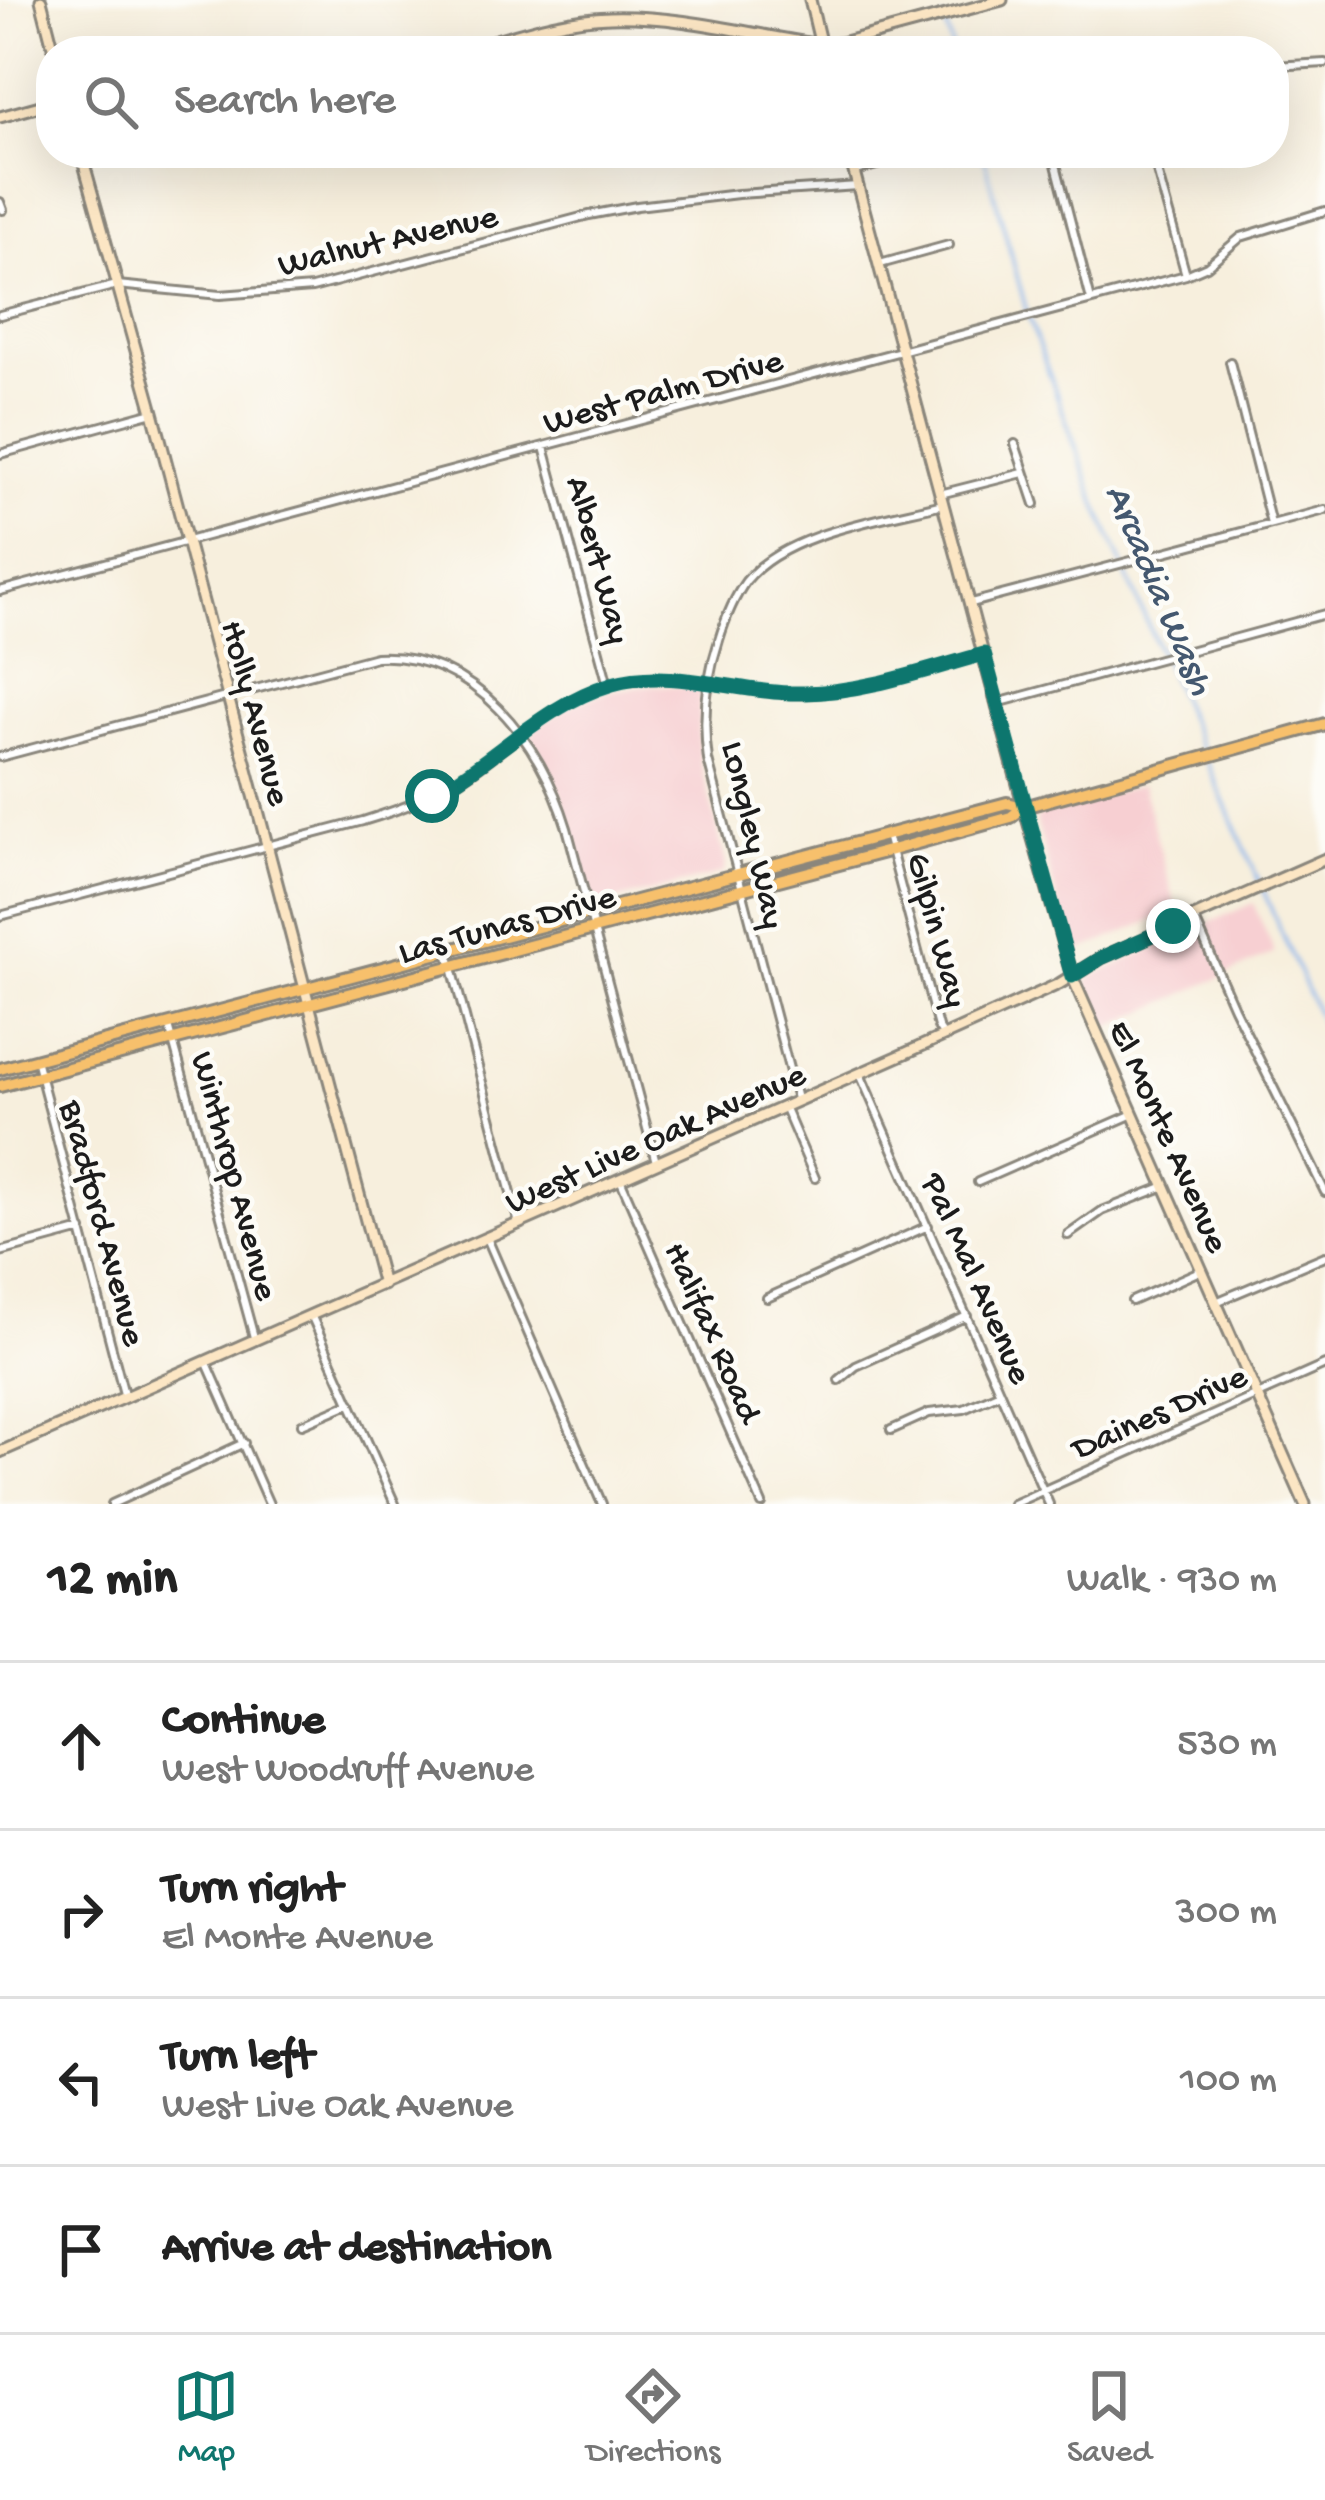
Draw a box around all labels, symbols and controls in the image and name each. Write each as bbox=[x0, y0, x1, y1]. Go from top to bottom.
search box bbox=[36, 36, 1289, 168]
icon: search bbox=[78, 69, 144, 135]
text: Search here bbox=[174, 76, 396, 129]
street label: Walnut Avenue bbox=[274, 197, 503, 289]
street label: West Palm Drive bbox=[539, 342, 788, 447]
street label: Albert Way bbox=[553, 473, 639, 649]
water label: Arcadia Wash bbox=[1092, 479, 1222, 704]
street label: Holly Avenue bbox=[207, 617, 298, 811]
street label: Longley Way bbox=[708, 738, 793, 933]
route start bbox=[405, 769, 459, 823]
street label: Gilpin Way bbox=[894, 849, 976, 1013]
street label: Las Tunas Drive bbox=[394, 878, 621, 977]
route end bbox=[1146, 899, 1200, 953]
street label: El Monte Avenue bbox=[1096, 1015, 1237, 1261]
street label: Winthrop Avenue bbox=[178, 1048, 286, 1306]
street label: West Live Oak Avenue bbox=[500, 1055, 814, 1226]
street label: Bradford Avenue bbox=[46, 1095, 153, 1352]
street label: Pal Mal Avenue bbox=[908, 1167, 1040, 1392]
street label: Halifax Road bbox=[651, 1237, 770, 1433]
street label: Daines Drive bbox=[1065, 1357, 1255, 1473]
text: 12 min bbox=[48, 1552, 177, 1612]
text: Walk · 930 m bbox=[1067, 1559, 1277, 1605]
text: Continue bbox=[162, 1696, 325, 1749]
icon: ahead bbox=[48, 1713, 114, 1779]
text: 530 m bbox=[1177, 1723, 1277, 1769]
text: West Woodruff Avenue bbox=[162, 1749, 534, 1795]
text: Turn right bbox=[162, 1864, 342, 1917]
icon: right bbox=[48, 1881, 114, 1947]
text: 300 m bbox=[1176, 1891, 1277, 1937]
text: El Monte Avenue bbox=[162, 1917, 433, 1963]
text: Turn left bbox=[162, 2032, 314, 2085]
icon: left bbox=[48, 2049, 114, 2115]
text: 100 m bbox=[1180, 2059, 1277, 2105]
text: West Live Oak Avenue bbox=[162, 2085, 513, 2131]
icon: arrive bbox=[48, 2217, 114, 2283]
text: Arrive at destination bbox=[162, 2223, 551, 2276]
tab: Map bbox=[173, 2363, 239, 2473]
tab: Directions bbox=[586, 2363, 720, 2473]
tab: Saved bbox=[1067, 2363, 1152, 2473]

